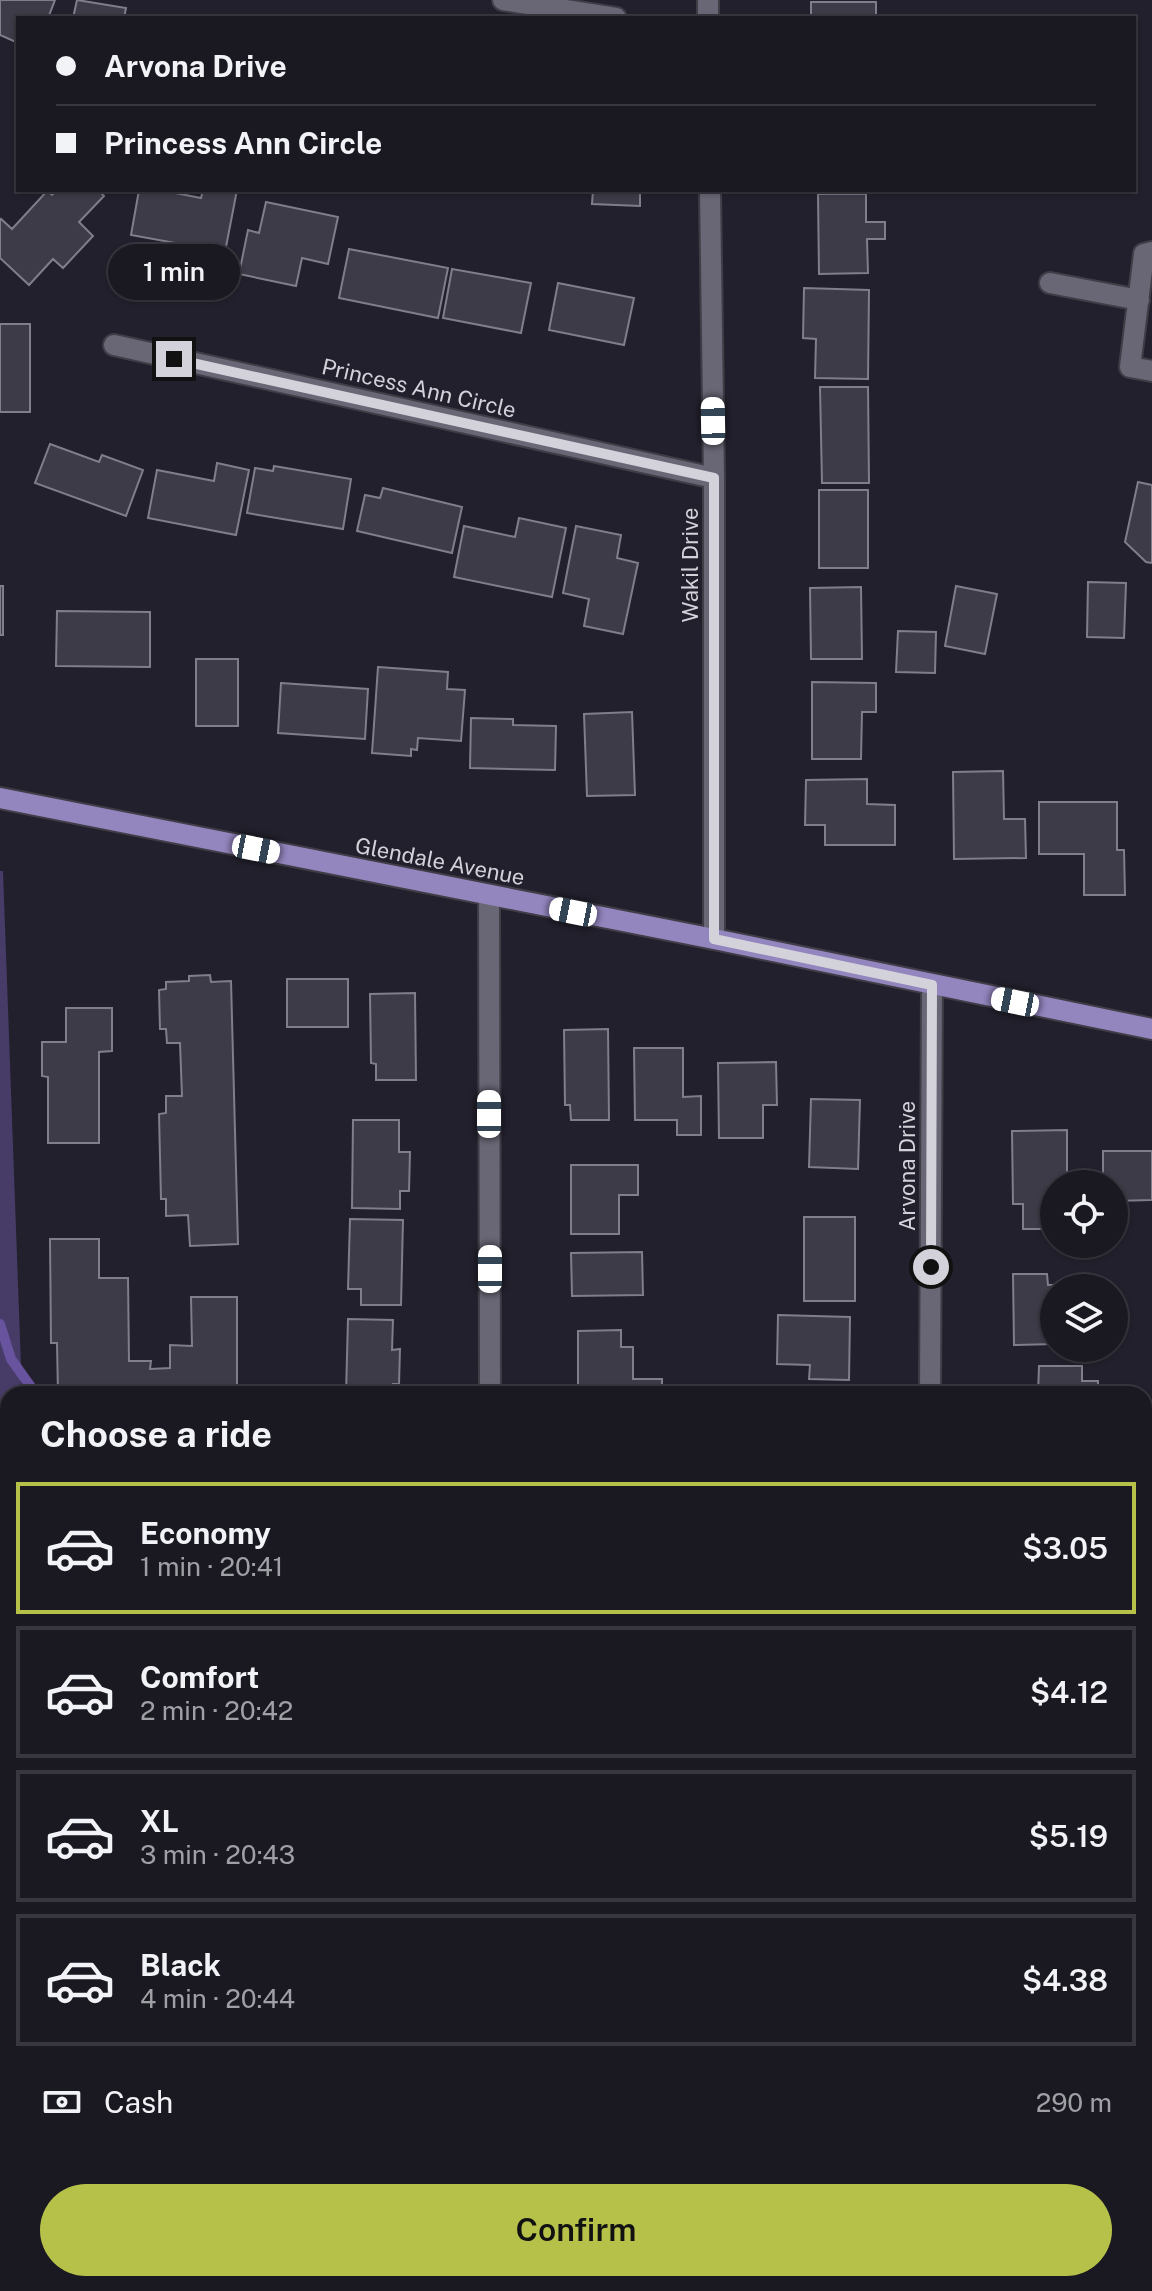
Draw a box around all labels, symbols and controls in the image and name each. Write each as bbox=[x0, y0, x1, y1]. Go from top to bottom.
text: Arvona Drive bbox=[104, 48, 287, 84]
text: Princess Ann Circle bbox=[104, 125, 382, 161]
callout: 1 min bbox=[108, 243, 240, 299]
text: 1 min bbox=[143, 256, 205, 287]
route end bbox=[156, 341, 192, 377]
street label: Princess Ann Circle bbox=[319, 353, 519, 423]
car bbox=[701, 397, 725, 445]
street label: Wakil Drive bbox=[677, 508, 703, 622]
street label: Glendale Avenue bbox=[353, 832, 527, 890]
car bbox=[230, 833, 282, 865]
car bbox=[547, 896, 599, 928]
car bbox=[989, 986, 1041, 1018]
car bbox=[477, 1090, 501, 1138]
street label: Arvona Drive bbox=[894, 1101, 920, 1231]
map controls bbox=[1040, 1170, 1128, 1362]
button: locate bbox=[1040, 1170, 1128, 1258]
car bbox=[478, 1245, 502, 1293]
route start bbox=[913, 1249, 949, 1285]
button: layers bbox=[1040, 1274, 1128, 1362]
text: Choose a ride bbox=[40, 1413, 272, 1455]
icon: car bbox=[44, 1512, 116, 1584]
text: Economy bbox=[140, 1515, 271, 1551]
text: $3.05 bbox=[1022, 1530, 1108, 1566]
text: 1 min · 20:41 bbox=[140, 1551, 283, 1582]
icon: car bbox=[44, 1656, 116, 1728]
text: Comfort bbox=[140, 1659, 259, 1695]
text: $4.12 bbox=[1030, 1674, 1108, 1710]
text: 2 min · 20:42 bbox=[140, 1695, 293, 1726]
icon: car bbox=[44, 1800, 116, 1872]
text: XL bbox=[140, 1803, 179, 1839]
text: $5.19 bbox=[1029, 1818, 1108, 1854]
text: 3 min · 20:43 bbox=[140, 1839, 295, 1870]
icon: car bbox=[44, 1944, 116, 2016]
text: Black bbox=[140, 1947, 221, 1983]
text: $4.38 bbox=[1022, 1962, 1108, 1998]
text: 4 min · 20:44 bbox=[140, 1983, 295, 2014]
icon: cash bbox=[40, 2080, 84, 2124]
text: Cash bbox=[104, 2084, 173, 2120]
text: 290 m bbox=[1036, 2087, 1112, 2118]
button: Confirm bbox=[40, 2184, 1112, 2276]

